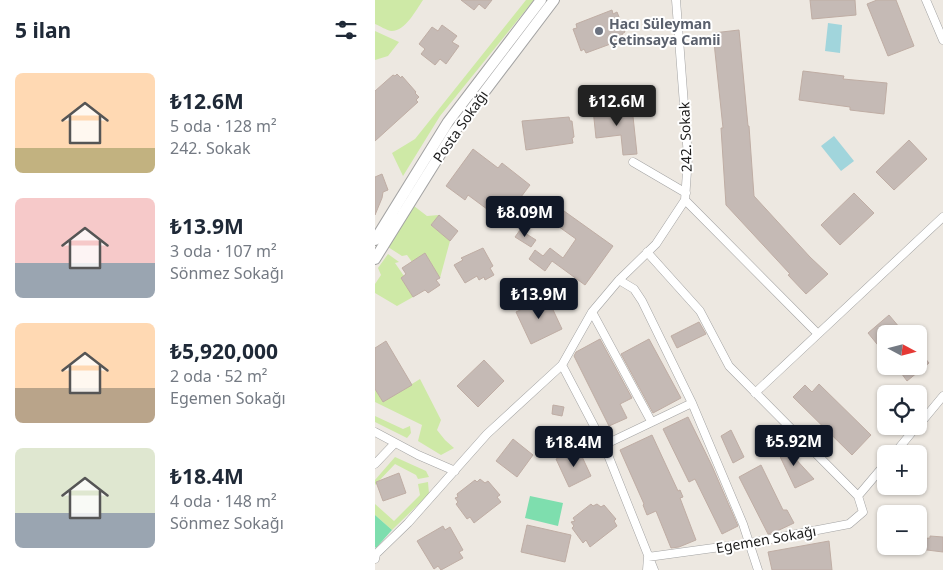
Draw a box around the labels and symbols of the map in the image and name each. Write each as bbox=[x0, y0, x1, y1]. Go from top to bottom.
place label: Hacı Süleyman Çetinsaya Camii bbox=[609, 14, 721, 49]
marker: Hacı Süleyman Çetinsaya Camii bbox=[593, 25, 605, 37]
pin: ₺12.6M bbox=[576, 84, 658, 127]
street label: Posta Sokağı bbox=[428, 86, 492, 166]
street label: 242. Sokak bbox=[674, 101, 696, 173]
pin: ₺8.09M bbox=[484, 196, 566, 238]
pin: ₺13.9M bbox=[498, 278, 580, 320]
north arrow bbox=[877, 325, 927, 375]
pin: ₺5.92M bbox=[753, 424, 835, 467]
pin: ₺18.4M bbox=[533, 426, 615, 468]
street label: Egemen Sokağı bbox=[714, 521, 818, 557]

